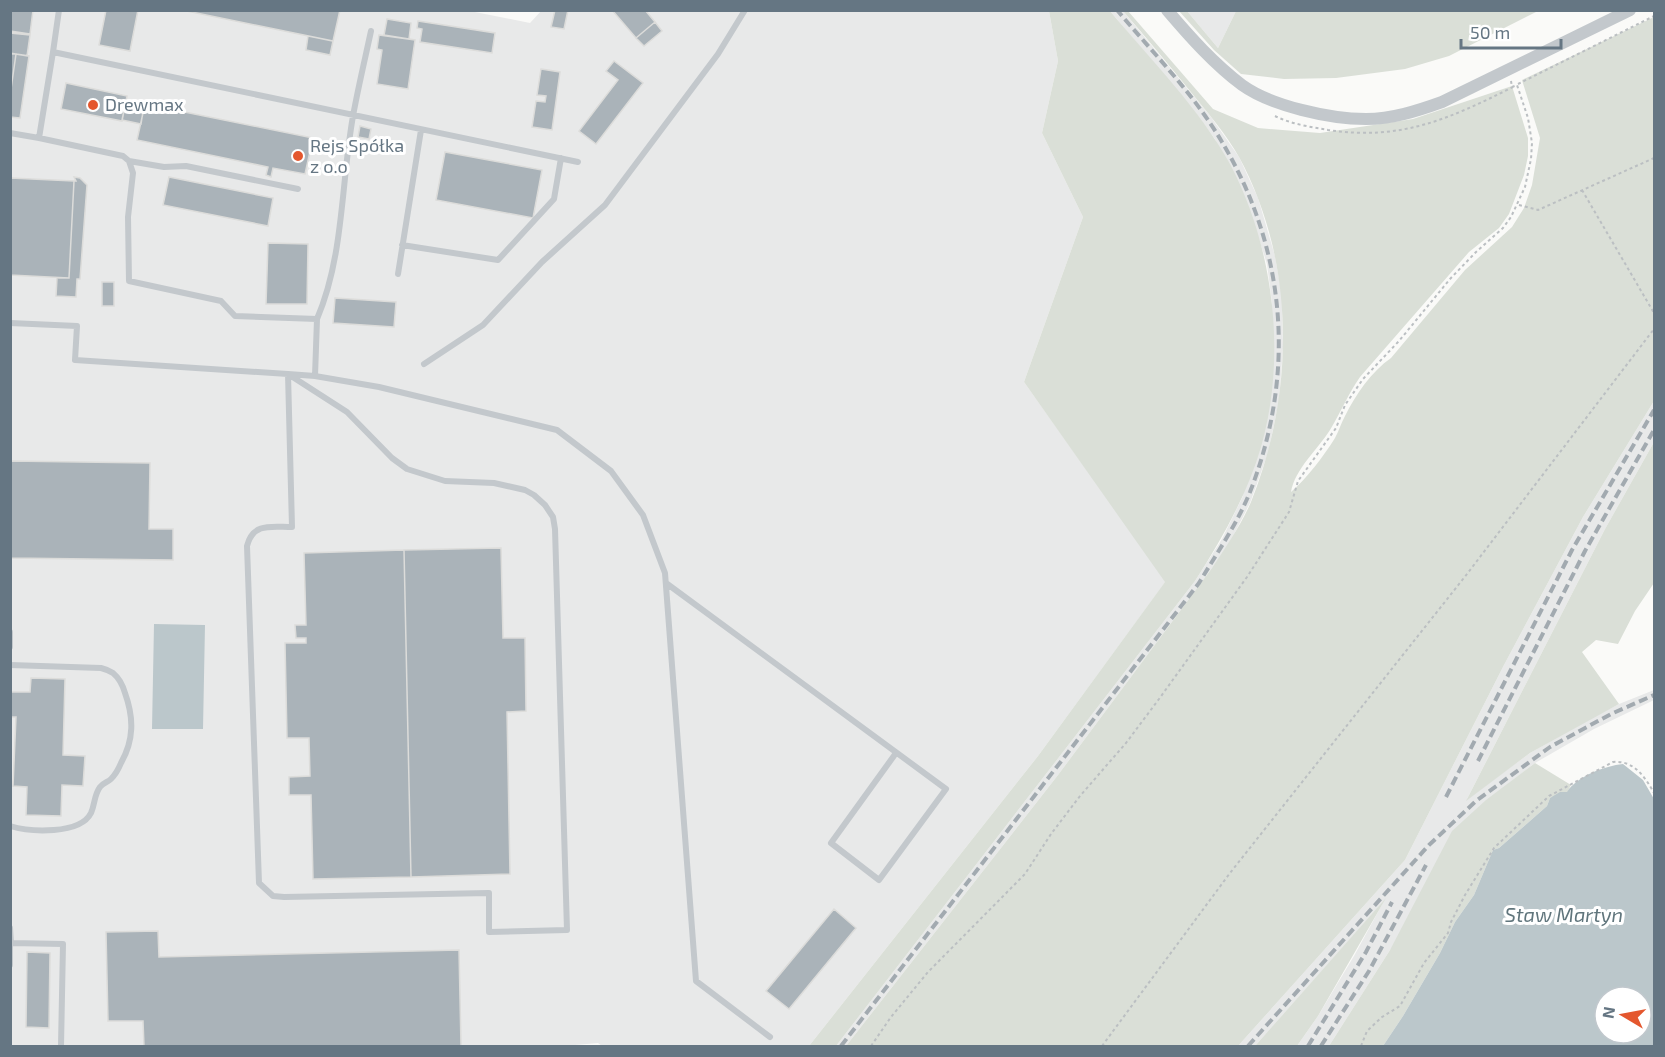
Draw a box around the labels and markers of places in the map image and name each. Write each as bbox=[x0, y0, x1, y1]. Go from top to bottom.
place label: Drewmax bbox=[105, 93, 184, 115]
marker: Drewmax bbox=[86, 98, 100, 112]
place label: Rejs Spółka z o.o bbox=[310, 134, 404, 177]
marker: Rejs Spółka z o.o bbox=[291, 149, 305, 163]

